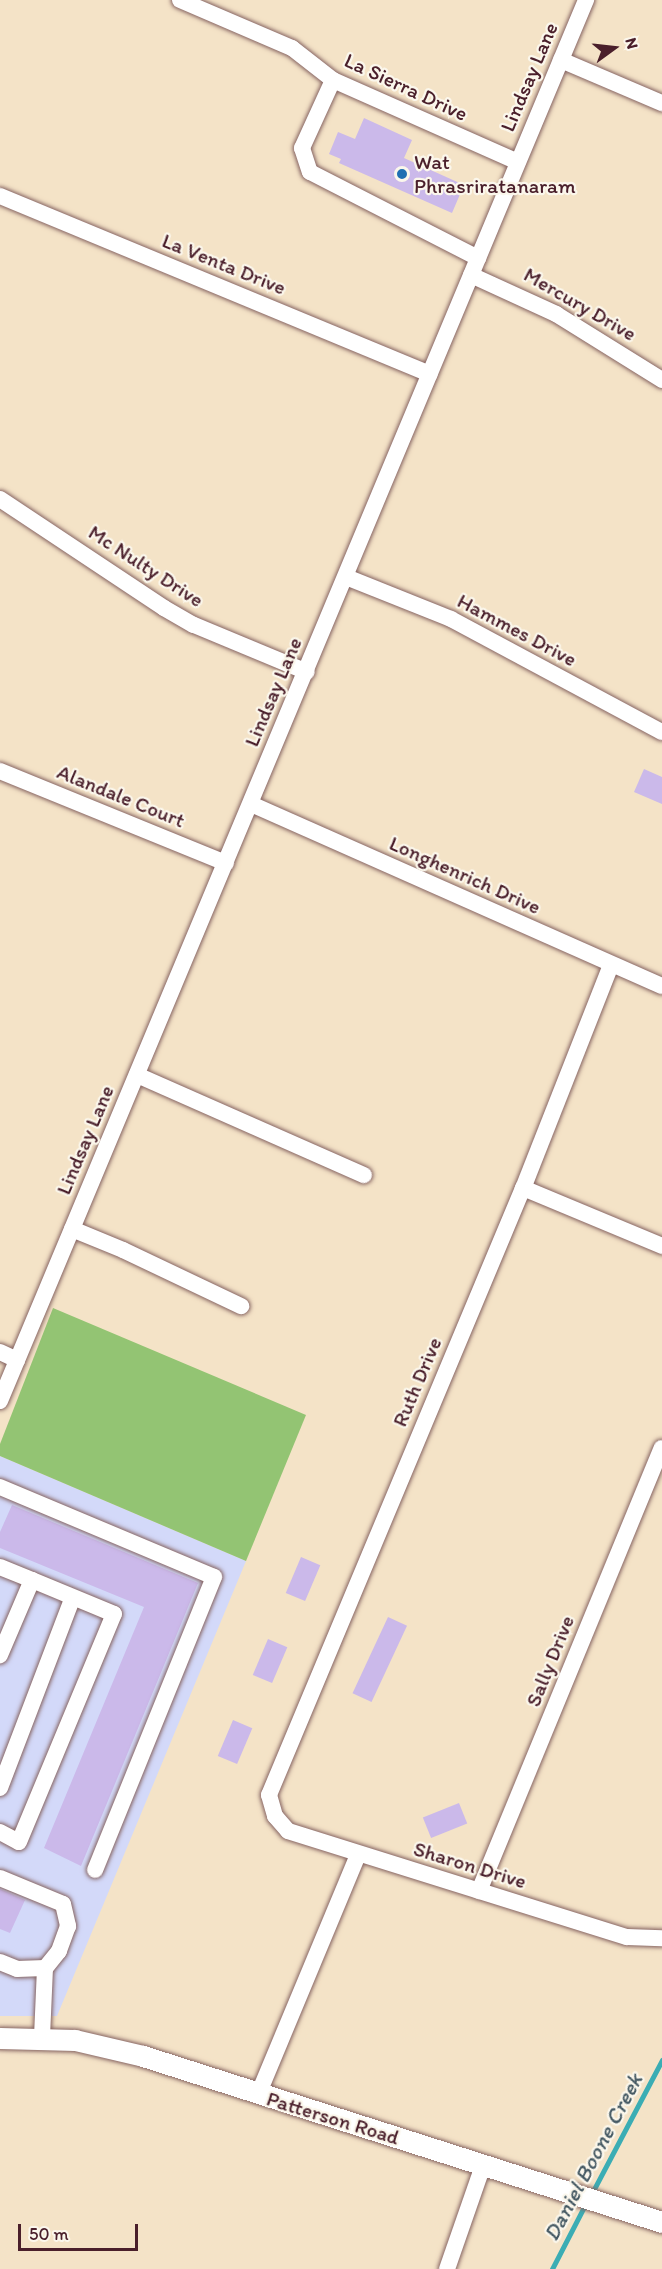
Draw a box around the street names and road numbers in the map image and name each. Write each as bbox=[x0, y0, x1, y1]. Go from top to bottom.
street label: Lindsay Lane bbox=[495, 18, 563, 136]
street label: La Sierra Drive bbox=[341, 48, 471, 126]
street label: La Venta Drive bbox=[159, 228, 289, 300]
street label: Mercury Drive bbox=[519, 262, 641, 346]
street label: Mc Nulty Drive bbox=[84, 519, 208, 613]
street label: Hammes Drive bbox=[453, 588, 581, 672]
street label: Lindsay Lane bbox=[239, 633, 307, 751]
street label: Alandale Court bbox=[53, 759, 189, 833]
street label: Longhenrich Drive bbox=[385, 830, 545, 920]
street label: Lindsay Lane bbox=[51, 1081, 119, 1199]
street label: Ruth Drive bbox=[387, 1333, 447, 1431]
street label: Sally Drive bbox=[520, 1611, 580, 1711]
street label: Sharon Drive bbox=[411, 1836, 529, 1894]
street label: Patterson Road bbox=[264, 2086, 402, 2150]

